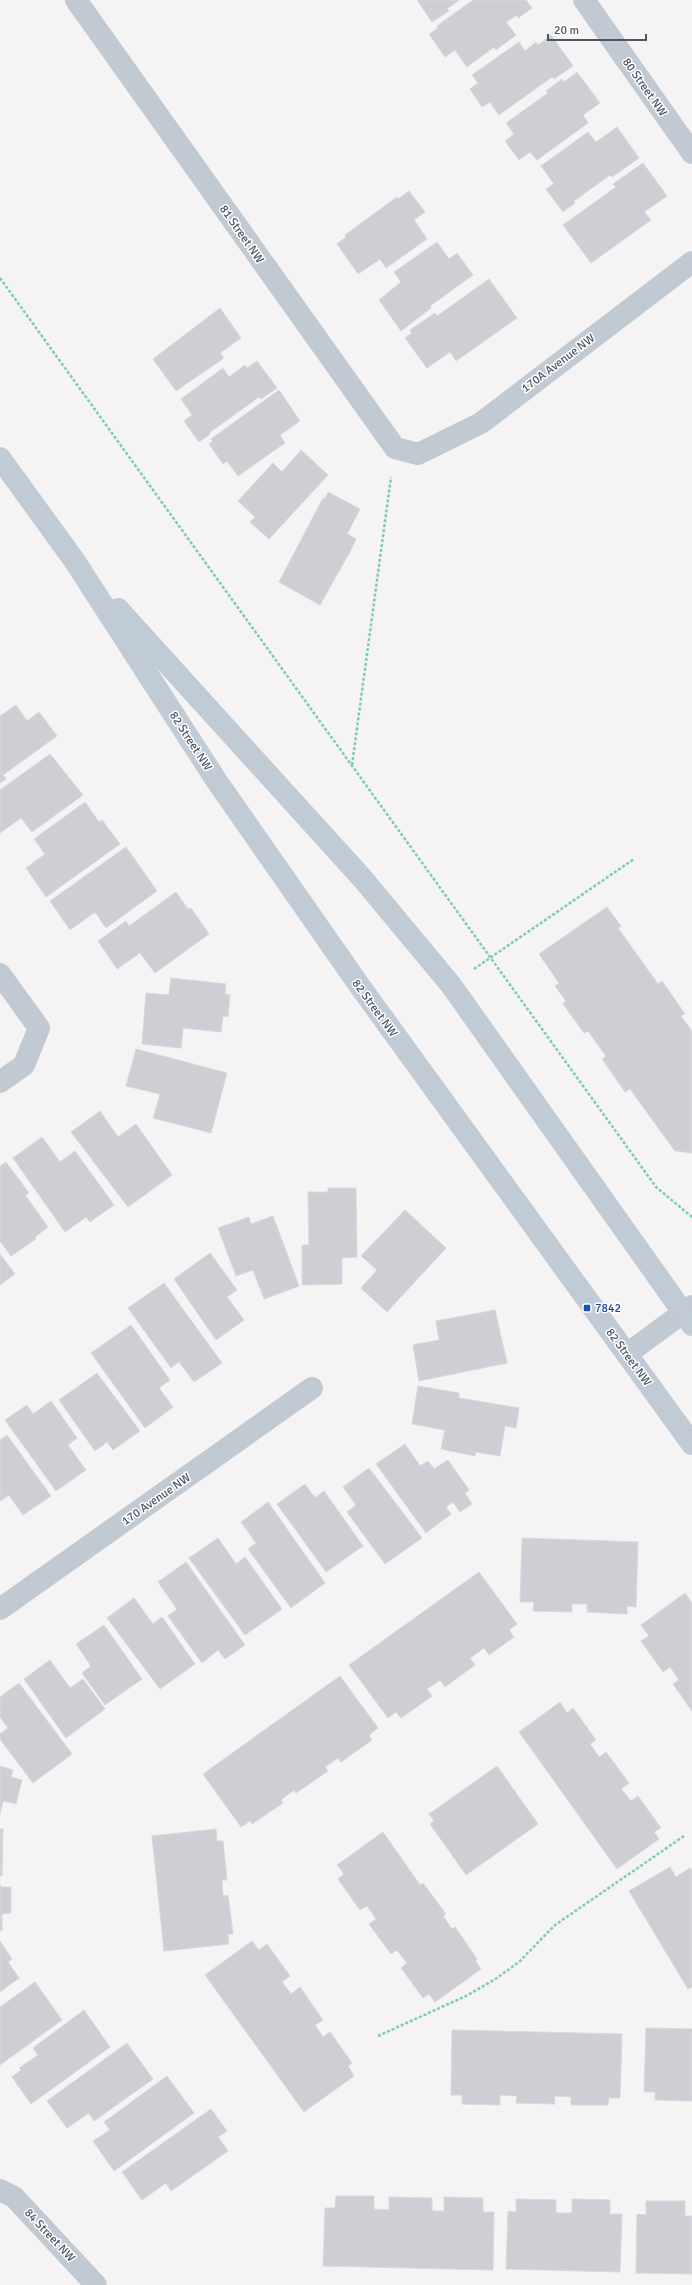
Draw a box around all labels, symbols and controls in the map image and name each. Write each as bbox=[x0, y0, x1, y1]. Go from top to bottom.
scale bar bbox=[548, 16, 646, 42]
text: 20 m bbox=[554, 23, 579, 38]
street label: 80 Street NW bbox=[619, 55, 670, 119]
street label: 81 Street NW bbox=[216, 202, 267, 266]
street label: 170A Avenue NW bbox=[519, 331, 598, 396]
street label: 82 Street NW bbox=[166, 709, 215, 774]
street label: 82 Street NW bbox=[349, 976, 401, 1040]
place label: 7842 bbox=[595, 1301, 621, 1316]
marker: 7842 bbox=[582, 1303, 592, 1313]
street label: 82 Street NW bbox=[603, 1325, 655, 1389]
street label: 170 Avenue NW bbox=[119, 1470, 194, 1529]
street label: 84 Street NW bbox=[21, 2205, 78, 2265]

